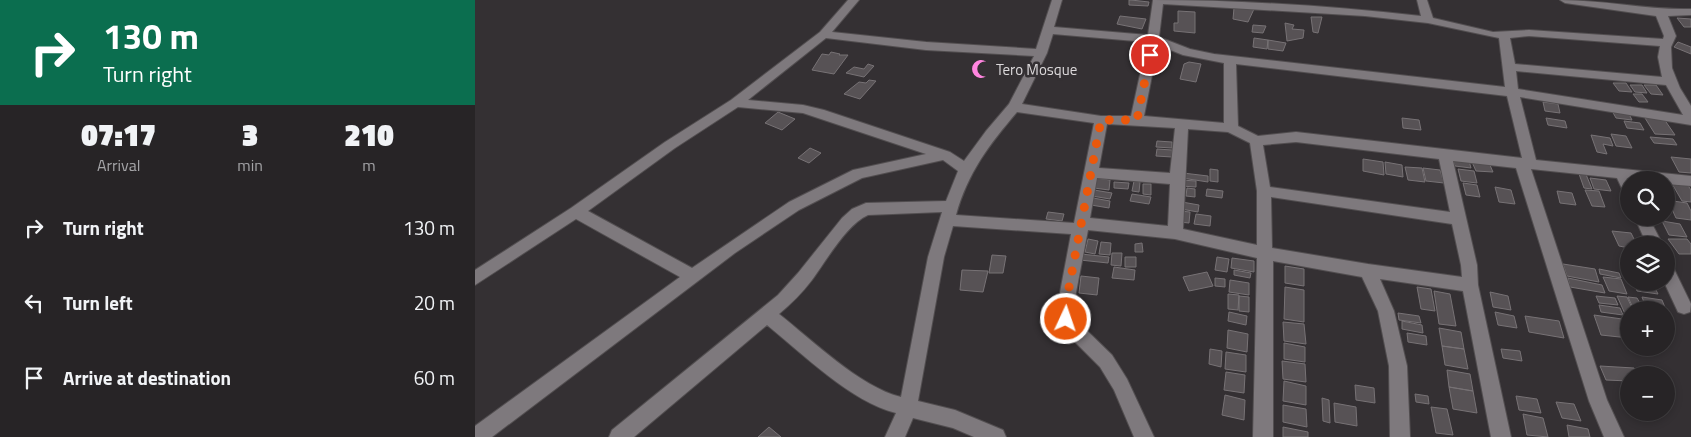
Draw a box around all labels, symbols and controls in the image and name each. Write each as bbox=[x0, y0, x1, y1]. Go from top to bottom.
text: 130 m bbox=[103, 9, 199, 63]
icon: right bbox=[20, 20, 85, 85]
pin bbox=[1129, 34, 1171, 76]
icon: arrive bbox=[1136, 41, 1164, 69]
text: Turn right bbox=[103, 57, 192, 91]
mosque icon: Tero Mosque bbox=[970, 58, 992, 80]
place label: Tero Mosque bbox=[996, 58, 1077, 81]
text: 07:17 bbox=[81, 112, 156, 158]
text: 3 bbox=[242, 112, 258, 158]
text: 210 bbox=[344, 112, 394, 158]
text: Arrival bbox=[97, 153, 140, 177]
text: min bbox=[237, 153, 263, 177]
text: m bbox=[362, 153, 376, 177]
map controls bbox=[1620, 171, 1675, 421]
button: search bbox=[1620, 171, 1675, 226]
text: Turn right bbox=[63, 213, 144, 242]
text: 130 m bbox=[403, 213, 455, 242]
icon: right bbox=[20, 214, 48, 242]
button: layers bbox=[1620, 236, 1675, 291]
text: Turn left bbox=[63, 288, 133, 317]
text: 20 m bbox=[414, 288, 455, 317]
icon: left bbox=[20, 289, 48, 317]
position arrow bbox=[1039, 292, 1091, 344]
button: + bbox=[1620, 301, 1675, 356]
text: Arrive at destination bbox=[63, 363, 231, 392]
text: 60 m bbox=[414, 363, 455, 392]
icon: arrive bbox=[20, 364, 48, 392]
button: − bbox=[1620, 366, 1675, 421]

